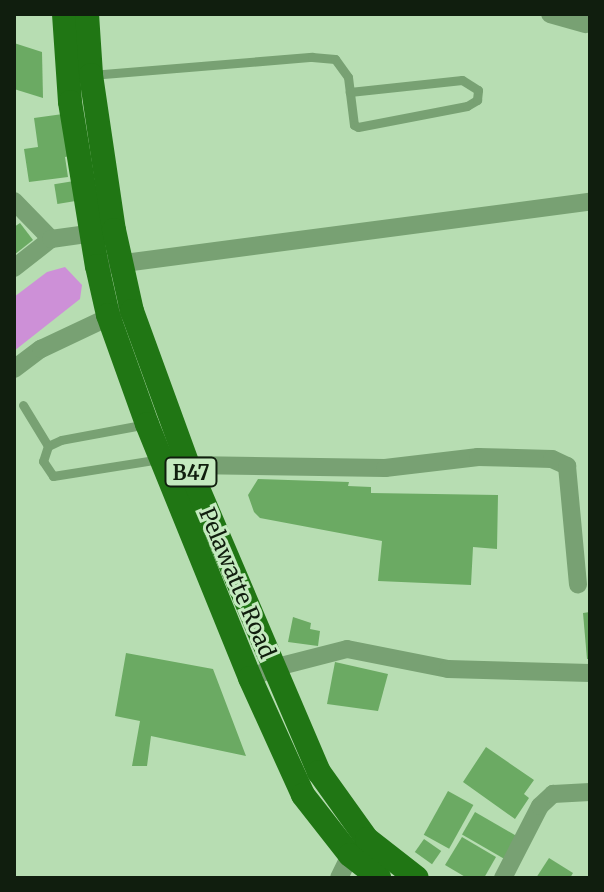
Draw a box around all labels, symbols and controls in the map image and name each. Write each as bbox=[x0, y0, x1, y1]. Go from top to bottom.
road number: B47 bbox=[163, 456, 219, 488]
street label: Pelawatte Road bbox=[193, 504, 281, 662]

